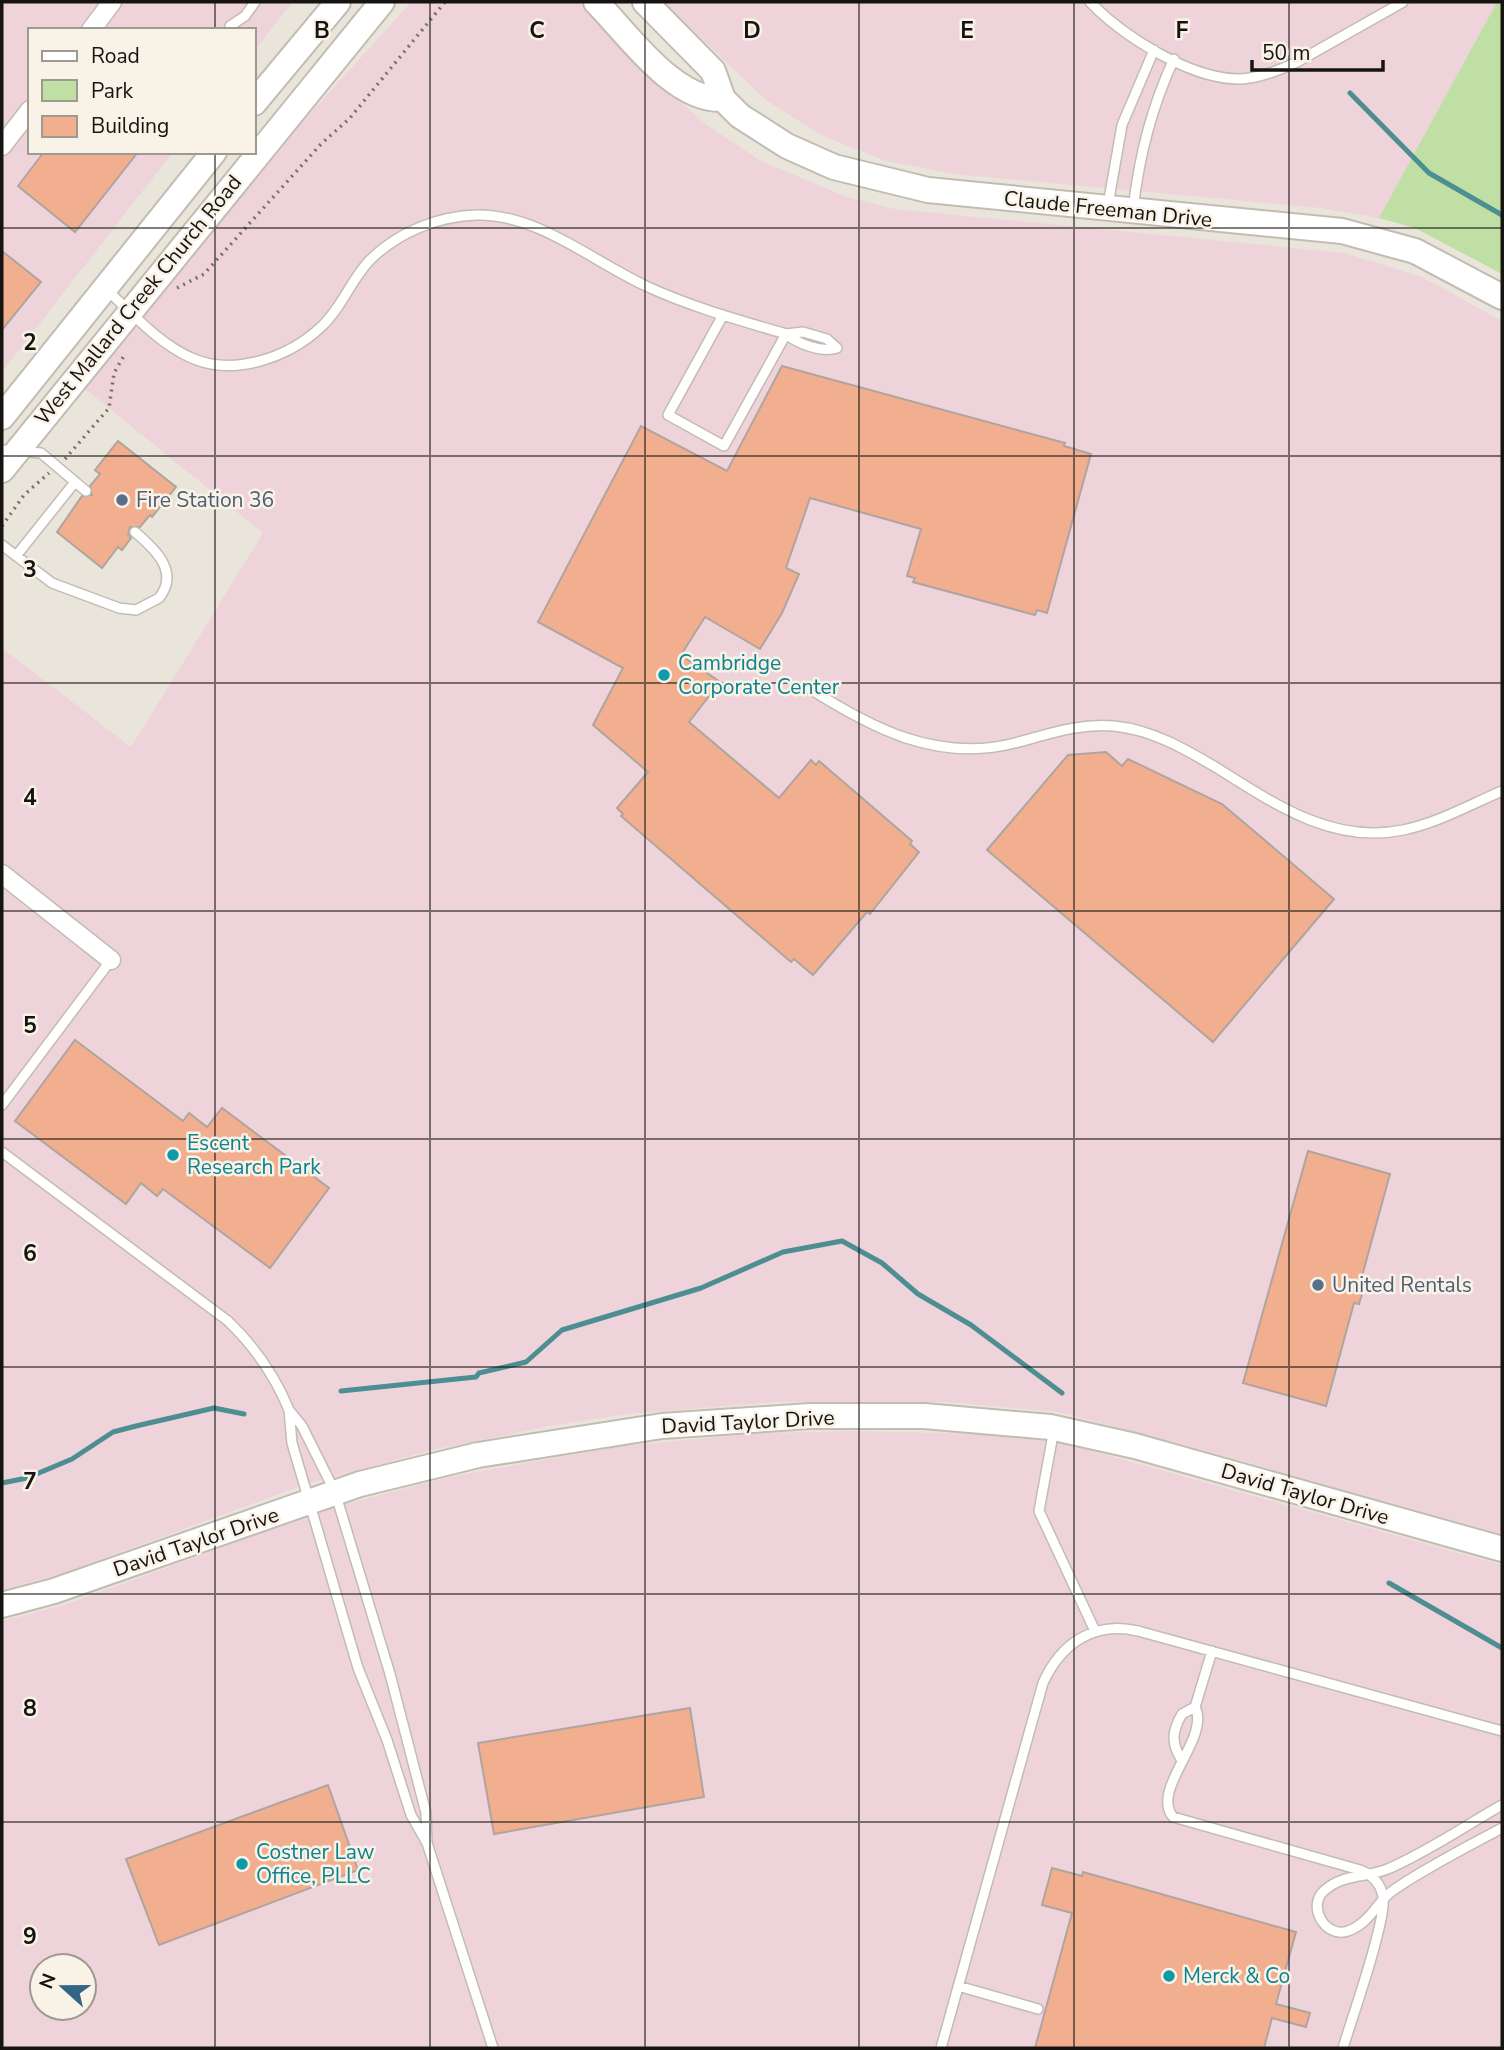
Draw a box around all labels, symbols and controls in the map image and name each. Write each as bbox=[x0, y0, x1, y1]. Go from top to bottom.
text: B bbox=[314, 15, 330, 46]
text: C bbox=[529, 15, 545, 46]
text: D bbox=[743, 15, 761, 46]
text: E bbox=[960, 15, 974, 46]
text: F bbox=[1176, 15, 1189, 46]
legend bbox=[28, 28, 256, 154]
scale bar bbox=[1252, 28, 1383, 72]
text: 50 m bbox=[1262, 39, 1311, 67]
text: Road bbox=[91, 42, 140, 70]
text: Park bbox=[91, 77, 133, 105]
text: Building bbox=[91, 112, 169, 140]
street label: West Mallard Creek Church Road bbox=[28, 169, 248, 431]
street label: Claude Freeman Drive bbox=[1002, 184, 1214, 234]
text: 2 bbox=[23, 327, 37, 358]
place label: Fire Station 36 bbox=[136, 486, 274, 514]
marker: Fire Station 36 bbox=[114, 492, 130, 508]
text: 3 bbox=[23, 554, 37, 585]
place label: Cambridge Corporate Center bbox=[678, 649, 840, 701]
marker: Cambridge Corporate Center bbox=[656, 667, 672, 683]
text: 4 bbox=[23, 782, 37, 813]
text: 5 bbox=[23, 1010, 37, 1041]
place label: Escent Research Park bbox=[187, 1129, 321, 1181]
marker: Escent Research Park bbox=[165, 1147, 181, 1163]
text: 6 bbox=[23, 1238, 37, 1269]
place label: United Rentals bbox=[1332, 1271, 1472, 1299]
marker: United Rentals bbox=[1310, 1277, 1326, 1293]
street label: David Taylor Drive bbox=[661, 1403, 835, 1441]
street label: David Taylor Drive bbox=[1218, 1457, 1392, 1531]
text: 7 bbox=[23, 1466, 37, 1497]
street label: David Taylor Drive bbox=[110, 1501, 282, 1583]
text: 8 bbox=[23, 1693, 37, 1724]
place label: Costner Law Office, PLLC bbox=[256, 1838, 375, 1890]
marker: Costner Law Office, PLLC bbox=[234, 1856, 250, 1872]
text: 9 bbox=[23, 1921, 37, 1952]
north arrow bbox=[28, 1952, 98, 2022]
place label: Merck & Co bbox=[1183, 1962, 1290, 1990]
marker: Merck & Co bbox=[1161, 1968, 1177, 1984]
text: N bbox=[33, 1970, 63, 1993]

